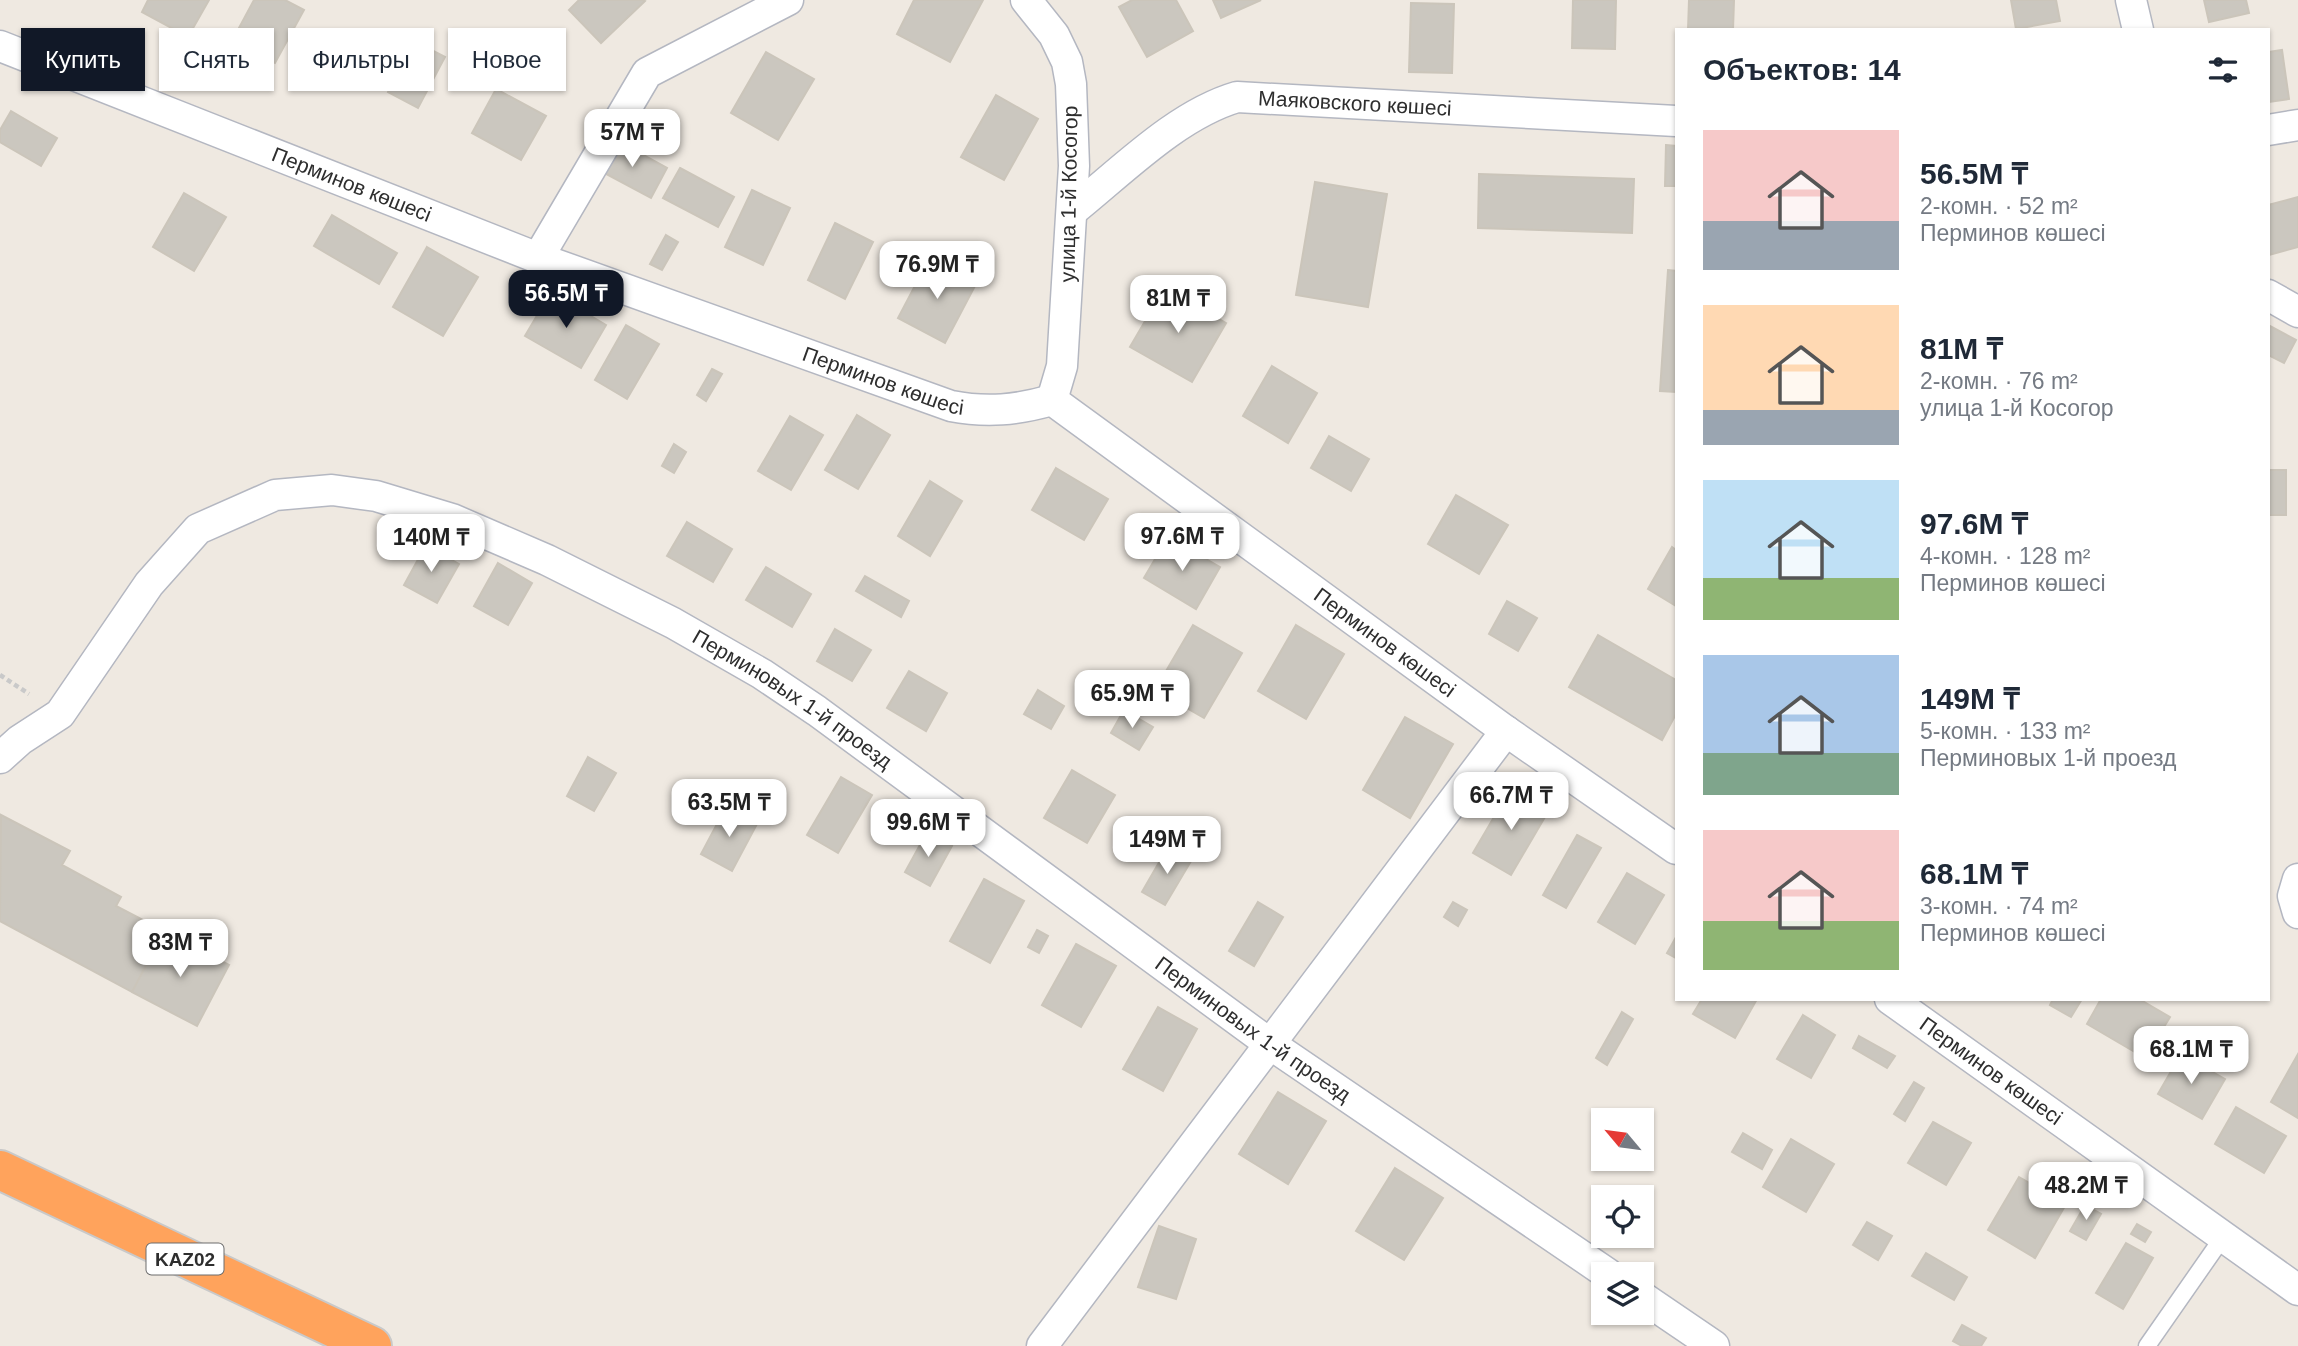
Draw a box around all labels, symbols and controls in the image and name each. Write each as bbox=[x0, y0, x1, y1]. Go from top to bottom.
chip: Купить bbox=[21, 28, 145, 91]
chip: Снять bbox=[159, 28, 274, 91]
chip: Фильтры bbox=[288, 28, 434, 91]
chip: Новое bbox=[448, 28, 566, 91]
icon: filters bbox=[2204, 51, 2242, 89]
text: Объектов: 14 bbox=[1703, 53, 1901, 86]
street label: Маяковского көшесі bbox=[1258, 86, 1452, 120]
street label: улица 1-й Косогор bbox=[1055, 105, 1082, 283]
pin: 57M ₸ bbox=[583, 110, 681, 169]
text: 57M ₸ bbox=[600, 119, 664, 145]
street label: Перминов көшесі bbox=[269, 142, 435, 226]
text: 56.5M ₸ bbox=[1920, 157, 2028, 190]
icon: home bbox=[1759, 158, 1843, 242]
text: 2-комн. · 52 m² bbox=[1920, 193, 2078, 219]
text: Перминов көшесі bbox=[1920, 220, 2106, 246]
pin: 76.9M ₸ bbox=[872, 242, 1002, 301]
text: 76.9M ₸ bbox=[896, 251, 978, 277]
pin: 56.5M ₸ bbox=[501, 270, 631, 330]
pin: 81M ₸ bbox=[1129, 276, 1227, 335]
text: 56.5M ₸ bbox=[525, 280, 607, 306]
text: 81M ₸ bbox=[1146, 285, 1210, 311]
text: 81M ₸ bbox=[1920, 332, 2003, 365]
icon: home bbox=[1759, 333, 1843, 417]
street label: Перминов көшесі bbox=[800, 342, 965, 419]
text: 2-комн. · 76 m² bbox=[1920, 368, 2078, 394]
text: улица 1-й Косогор bbox=[1920, 395, 2114, 421]
text: 97.6M ₸ bbox=[1920, 507, 2028, 540]
icon: home bbox=[1759, 508, 1843, 592]
pin: 140M ₸ bbox=[374, 514, 488, 574]
pin: 97.6M ₸ bbox=[1117, 514, 1247, 573]
text: 97.6M ₸ bbox=[1141, 523, 1223, 549]
text: 140M ₸ bbox=[393, 524, 469, 550]
text: 4-комн. · 128 m² bbox=[1920, 543, 2091, 569]
text: Перминов көшесі bbox=[1920, 570, 2106, 596]
street label: Перминов көшесі bbox=[1310, 583, 1460, 701]
street label: Перминовых 1-й проезд bbox=[689, 625, 897, 773]
pin: 65.9M ₸ bbox=[1067, 670, 1197, 730]
text: 65.9M ₸ bbox=[1091, 680, 1173, 706]
text: 149M ₸ bbox=[1920, 682, 2020, 715]
icon: home bbox=[1759, 683, 1843, 767]
text: 5-комн. · 133 m² bbox=[1920, 718, 2091, 744]
text: Перминовых 1-й проезд bbox=[1920, 745, 2176, 771]
pin: 66.7M ₸ bbox=[1446, 772, 1576, 832]
pin: 63.5M ₸ bbox=[664, 780, 794, 839]
text: 66.7M ₸ bbox=[1470, 782, 1552, 808]
text: 63.5M ₸ bbox=[688, 789, 770, 815]
pin: 99.6M ₸ bbox=[863, 800, 993, 859]
text: 99.6M ₸ bbox=[887, 809, 969, 835]
pin: 149M ₸ bbox=[1110, 816, 1224, 876]
text: 149M ₸ bbox=[1129, 826, 1205, 852]
text: 68.1M ₸ bbox=[1920, 857, 2028, 890]
icon: home bbox=[1759, 858, 1843, 942]
text: 3-комн. · 74 m² bbox=[1920, 893, 2078, 919]
pin: 83M ₸ bbox=[131, 920, 229, 979]
text: Перминов көшесі bbox=[1920, 920, 2106, 946]
text: 83M ₸ bbox=[148, 929, 212, 955]
street label: Перминовых 1-й проезд bbox=[1151, 952, 1355, 1106]
street label: Перминов көшесі bbox=[1916, 1012, 2067, 1129]
pin: 68.1M ₸ bbox=[2126, 1026, 2256, 1086]
text: 68.1M ₸ bbox=[2150, 1036, 2232, 1062]
north arrow bbox=[1591, 1108, 1654, 1171]
map controls bbox=[1591, 1108, 1654, 1325]
pin: 48.2M ₸ bbox=[2021, 1162, 2151, 1222]
text: 48.2M ₸ bbox=[2045, 1172, 2127, 1198]
button: locate bbox=[1591, 1185, 1654, 1248]
road number: KAZ02 bbox=[146, 1244, 224, 1274]
button: layers bbox=[1591, 1262, 1654, 1325]

